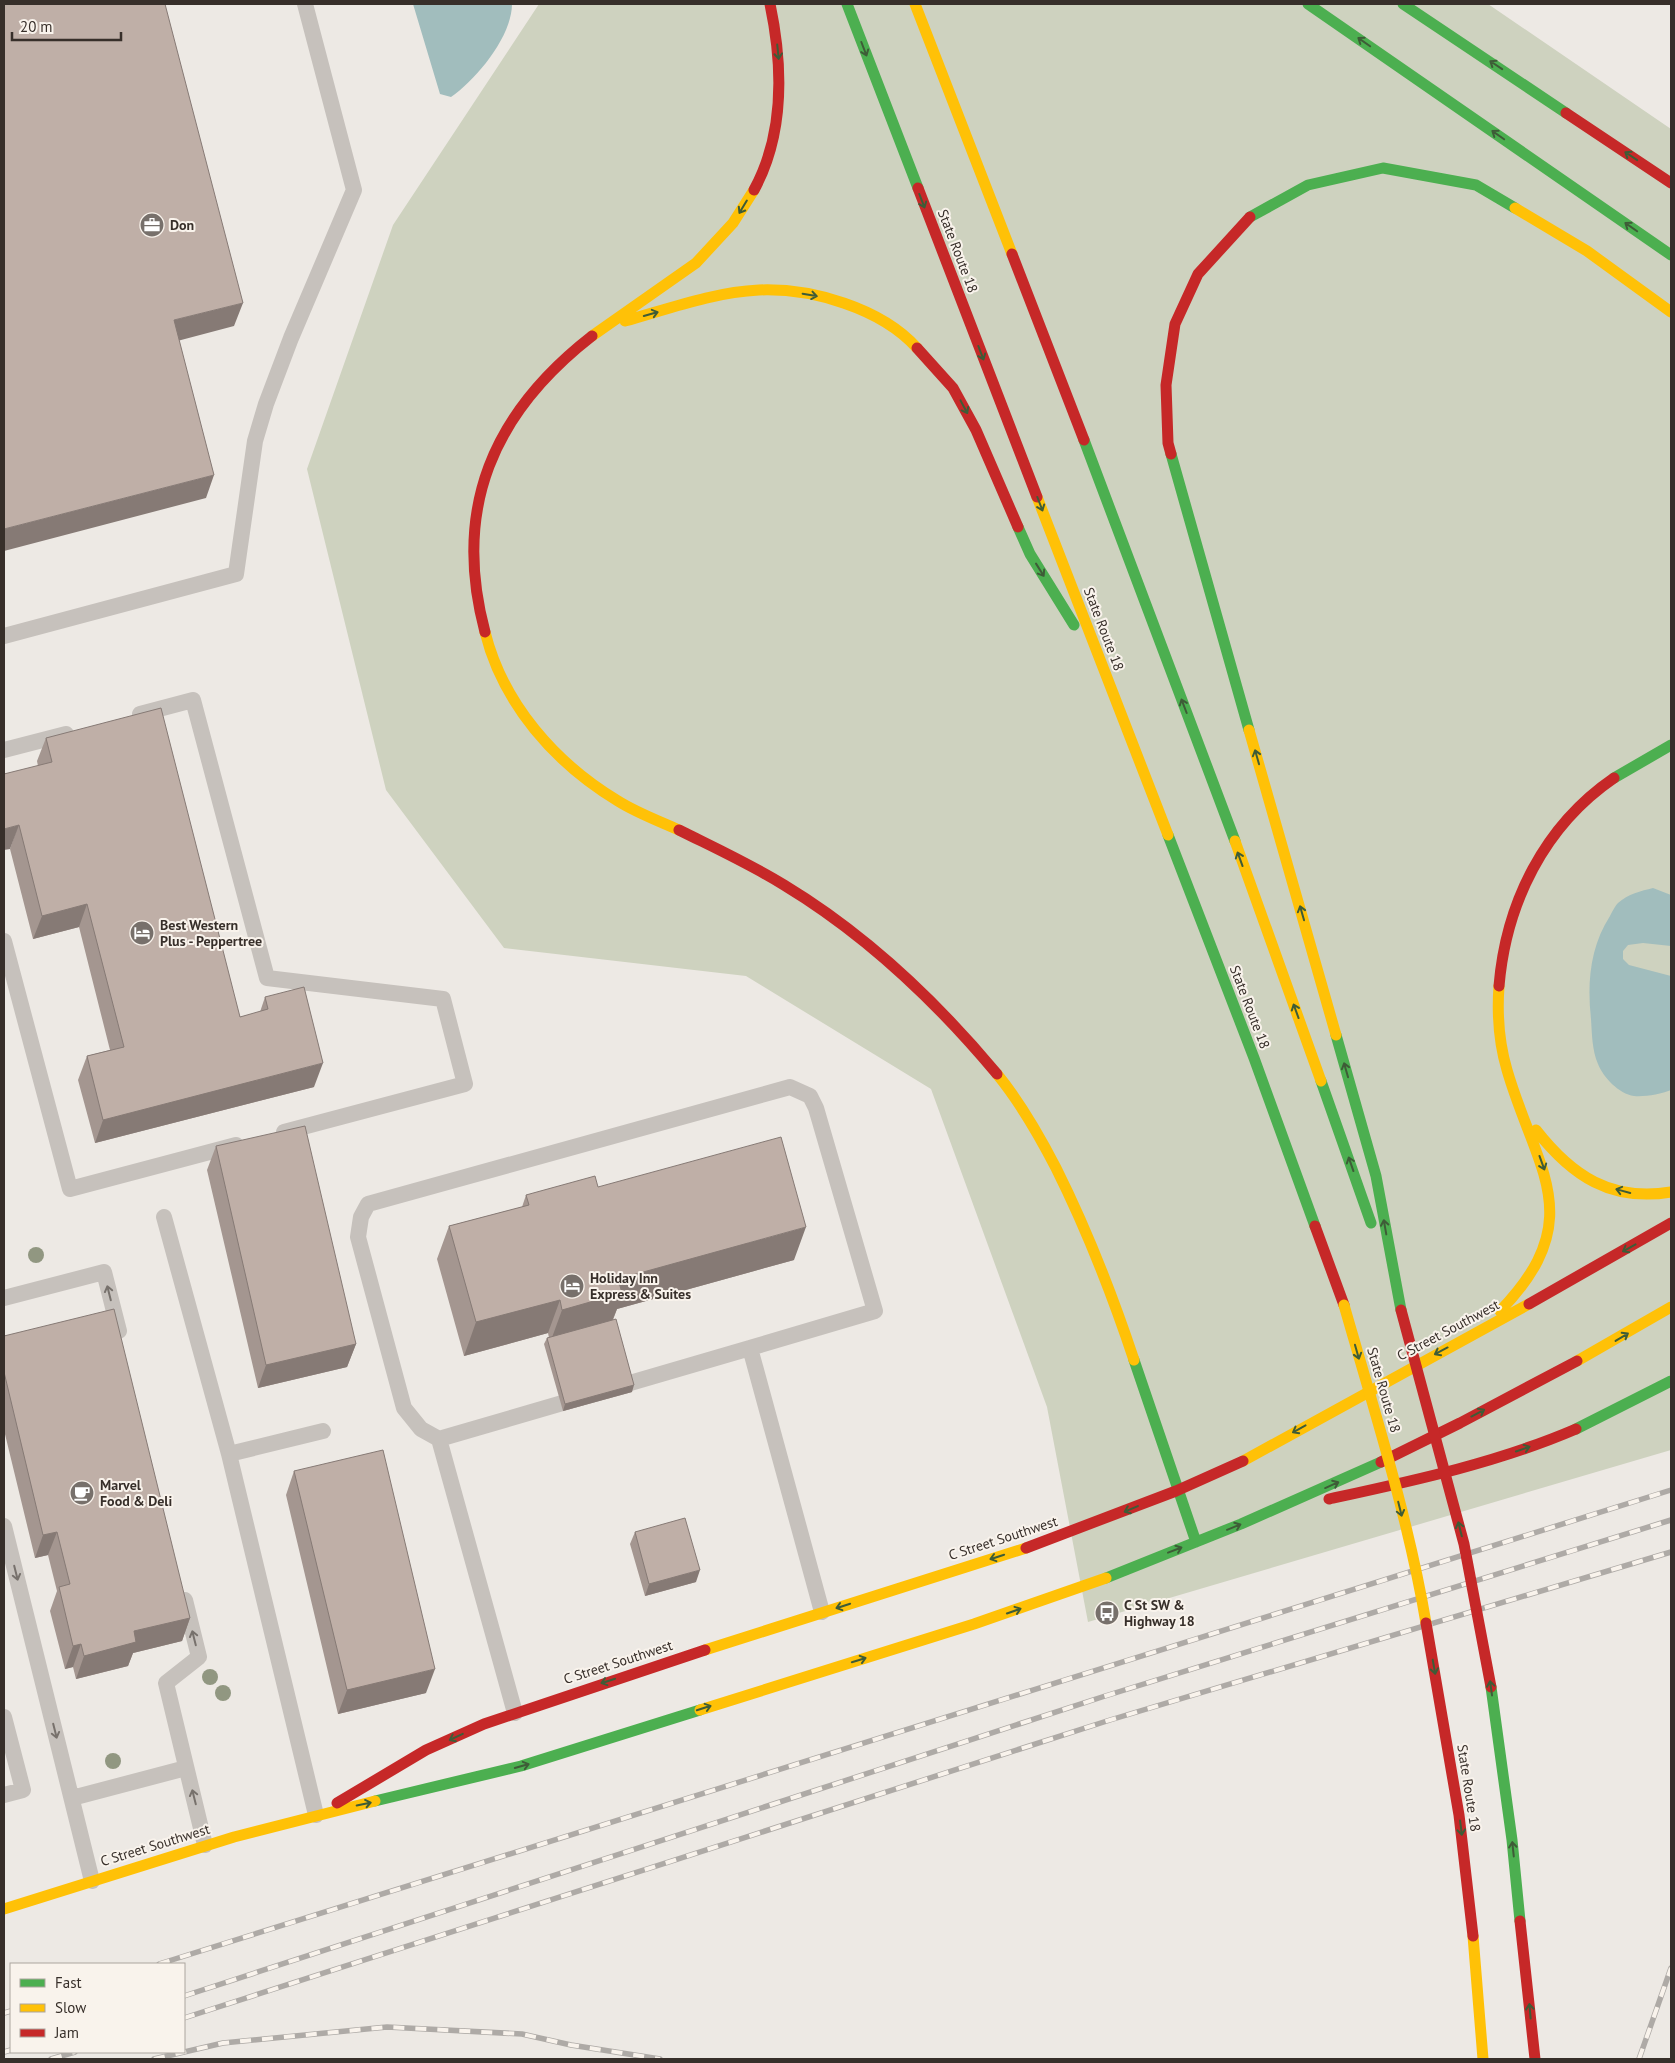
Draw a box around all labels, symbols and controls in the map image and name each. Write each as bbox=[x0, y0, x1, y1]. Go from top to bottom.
scale bar bbox=[12, 10, 121, 42]
text: 20 m bbox=[20, 17, 53, 36]
one-way arrow bbox=[1357, 37, 1371, 47]
one-way arrow bbox=[860, 41, 870, 56]
one-way arrow bbox=[773, 44, 783, 60]
one-way arrow bbox=[1489, 60, 1503, 71]
one-way arrow bbox=[1491, 130, 1505, 140]
one-way arrow bbox=[1624, 151, 1638, 161]
one-way arrow bbox=[918, 193, 927, 208]
one-way arrow bbox=[738, 199, 748, 213]
street label: State Route 18 bbox=[934, 207, 982, 295]
office icon: Don bbox=[139, 212, 165, 238]
place label: Don bbox=[170, 216, 194, 234]
one-way arrow bbox=[1624, 222, 1638, 232]
one-way arrow bbox=[802, 290, 818, 300]
one-way arrow bbox=[643, 308, 659, 318]
one-way arrow bbox=[977, 344, 986, 360]
one-way arrow bbox=[959, 400, 969, 415]
one-way arrow bbox=[1036, 496, 1045, 511]
one-way arrow bbox=[1035, 563, 1045, 577]
street label: State Route 18 bbox=[1080, 585, 1128, 673]
one-way arrow bbox=[1178, 699, 1188, 714]
one-way arrow bbox=[1252, 750, 1262, 766]
one-way arrow bbox=[1235, 851, 1244, 867]
one-way arrow bbox=[1296, 906, 1306, 922]
place label: Best Western Plus - Peppertree bbox=[160, 916, 262, 950]
hotel icon: Best Western Plus - Peppertree bbox=[129, 920, 155, 946]
street label: State Route 18 bbox=[1226, 963, 1274, 1051]
one-way arrow bbox=[1291, 1004, 1300, 1019]
one-way arrow bbox=[1341, 1062, 1350, 1078]
one-way arrow bbox=[1538, 1155, 1547, 1170]
one-way arrow bbox=[1345, 1157, 1355, 1173]
one-way arrow bbox=[1615, 1186, 1631, 1195]
one-way arrow bbox=[1380, 1220, 1390, 1236]
one-way arrow bbox=[1622, 1243, 1637, 1253]
place label: Holiday Inn Express & Suites bbox=[590, 1269, 691, 1303]
hotel icon: Holiday Inn Express & Suites bbox=[559, 1273, 585, 1299]
one-way arrow bbox=[104, 1285, 113, 1301]
street label: C Street Southwest bbox=[1394, 1295, 1503, 1365]
one-way arrow bbox=[1614, 1331, 1628, 1341]
one-way arrow bbox=[1353, 1343, 1362, 1359]
street label: State Route 18 bbox=[1363, 1345, 1405, 1435]
one-way arrow bbox=[1434, 1347, 1449, 1356]
one-way arrow bbox=[1471, 1408, 1485, 1418]
one-way arrow bbox=[1291, 1424, 1306, 1434]
one-way arrow bbox=[1514, 1444, 1530, 1453]
place label: Marvel Food & Deli bbox=[100, 1476, 172, 1510]
one-way arrow bbox=[1324, 1479, 1339, 1489]
cafe icon: Marvel Food & Deli bbox=[69, 1480, 95, 1506]
one-way arrow bbox=[1396, 1500, 1405, 1516]
one-way arrow bbox=[1124, 1505, 1139, 1515]
street label: C Street Southwest bbox=[946, 1512, 1060, 1564]
one-way arrow bbox=[1226, 1521, 1241, 1531]
one-way arrow bbox=[1454, 1521, 1464, 1537]
one-way arrow bbox=[1167, 1545, 1182, 1554]
one-way arrow bbox=[990, 1552, 1006, 1562]
one-way arrow bbox=[11, 1565, 21, 1581]
place label: C St SW & Highway 18 bbox=[1124, 1596, 1195, 1630]
bus stop icon: C St SW & Highway 18 bbox=[1094, 1600, 1120, 1626]
one-way arrow bbox=[835, 1602, 851, 1611]
one-way arrow bbox=[1006, 1606, 1022, 1615]
one-way arrow bbox=[189, 1630, 198, 1646]
street label: C Street Southwest bbox=[561, 1636, 675, 1688]
one-way arrow bbox=[851, 1654, 867, 1664]
one-way arrow bbox=[1430, 1659, 1440, 1675]
one-way arrow bbox=[601, 1677, 616, 1686]
one-way arrow bbox=[1485, 1681, 1495, 1697]
one-way arrow bbox=[696, 1703, 712, 1713]
one-way arrow bbox=[51, 1722, 60, 1738]
one-way arrow bbox=[449, 1733, 464, 1742]
street label: State Route 18 bbox=[1453, 1743, 1485, 1833]
one-way arrow bbox=[514, 1760, 530, 1770]
one-way arrow bbox=[189, 1790, 198, 1806]
one-way arrow bbox=[356, 1799, 372, 1809]
one-way arrow bbox=[1456, 1819, 1466, 1835]
street label: C Street Southwest bbox=[98, 1820, 212, 1870]
one-way arrow bbox=[1508, 1841, 1518, 1857]
legend bbox=[10, 1963, 185, 2053]
text: Fast bbox=[55, 1973, 82, 1992]
text: Slow bbox=[55, 1998, 86, 2017]
one-way arrow bbox=[1525, 2003, 1535, 2019]
text: Jam bbox=[54, 2023, 79, 2042]

